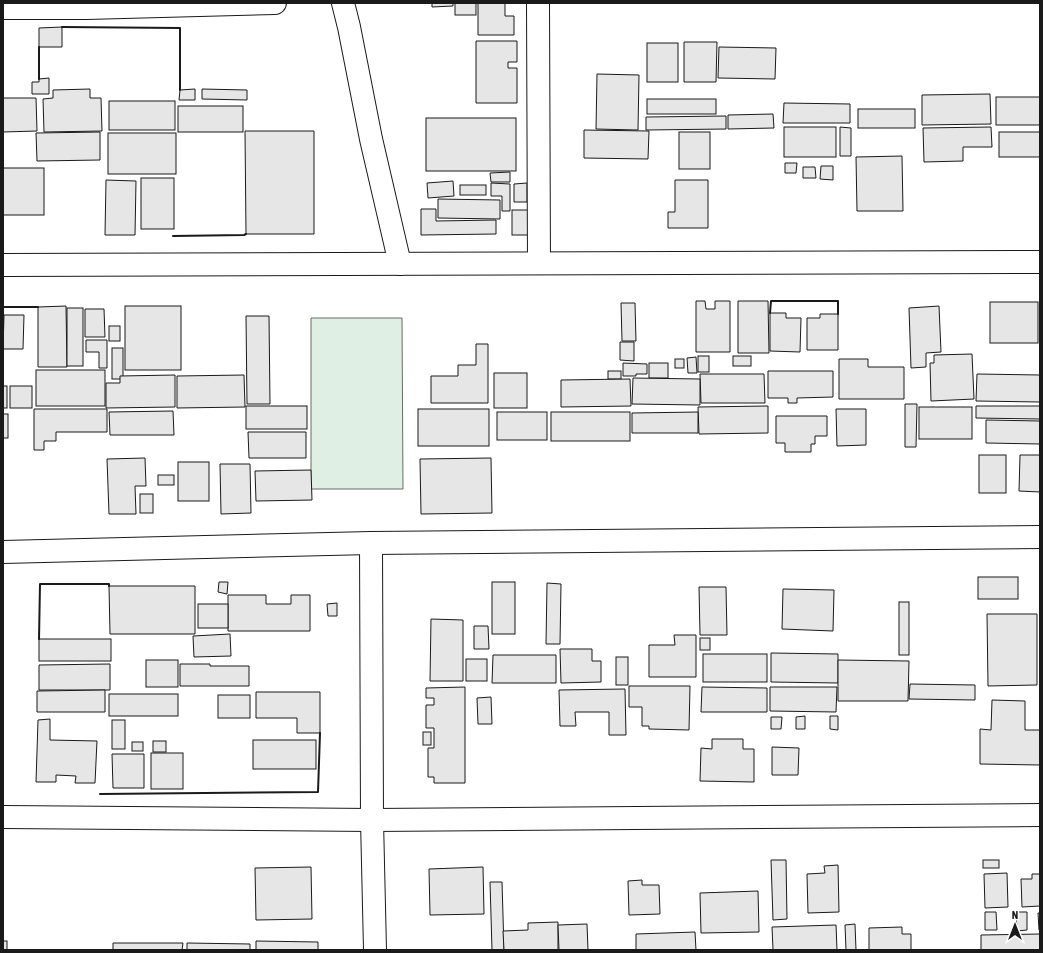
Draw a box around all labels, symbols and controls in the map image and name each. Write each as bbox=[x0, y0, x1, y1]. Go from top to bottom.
north arrow bbox=[995, 905, 1035, 945]
text: N bbox=[1012, 909, 1018, 921]

